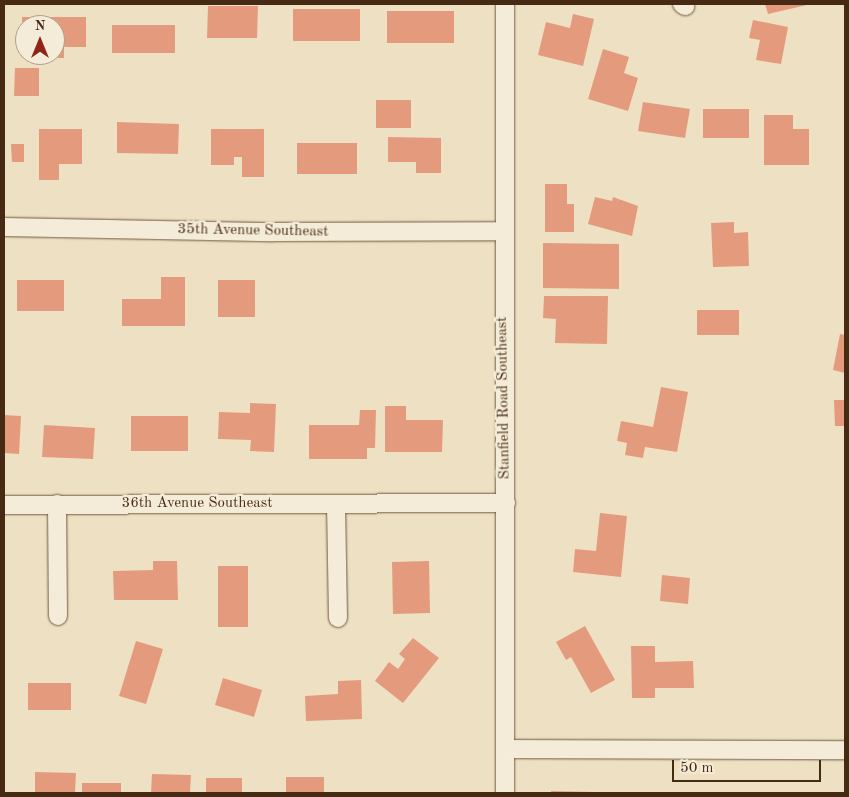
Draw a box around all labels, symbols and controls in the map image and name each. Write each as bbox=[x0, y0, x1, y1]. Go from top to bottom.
north arrow bbox=[15, 15, 65, 65]
text: N bbox=[35, 19, 45, 33]
street label: 35th Avenue Southeast bbox=[177, 221, 329, 241]
street label: Stanfield Road Southeast bbox=[494, 316, 514, 480]
street label: 36th Avenue Southeast bbox=[121, 495, 273, 513]
scale bar bbox=[674, 750, 823, 782]
text: 50 m bbox=[680, 761, 714, 776]

